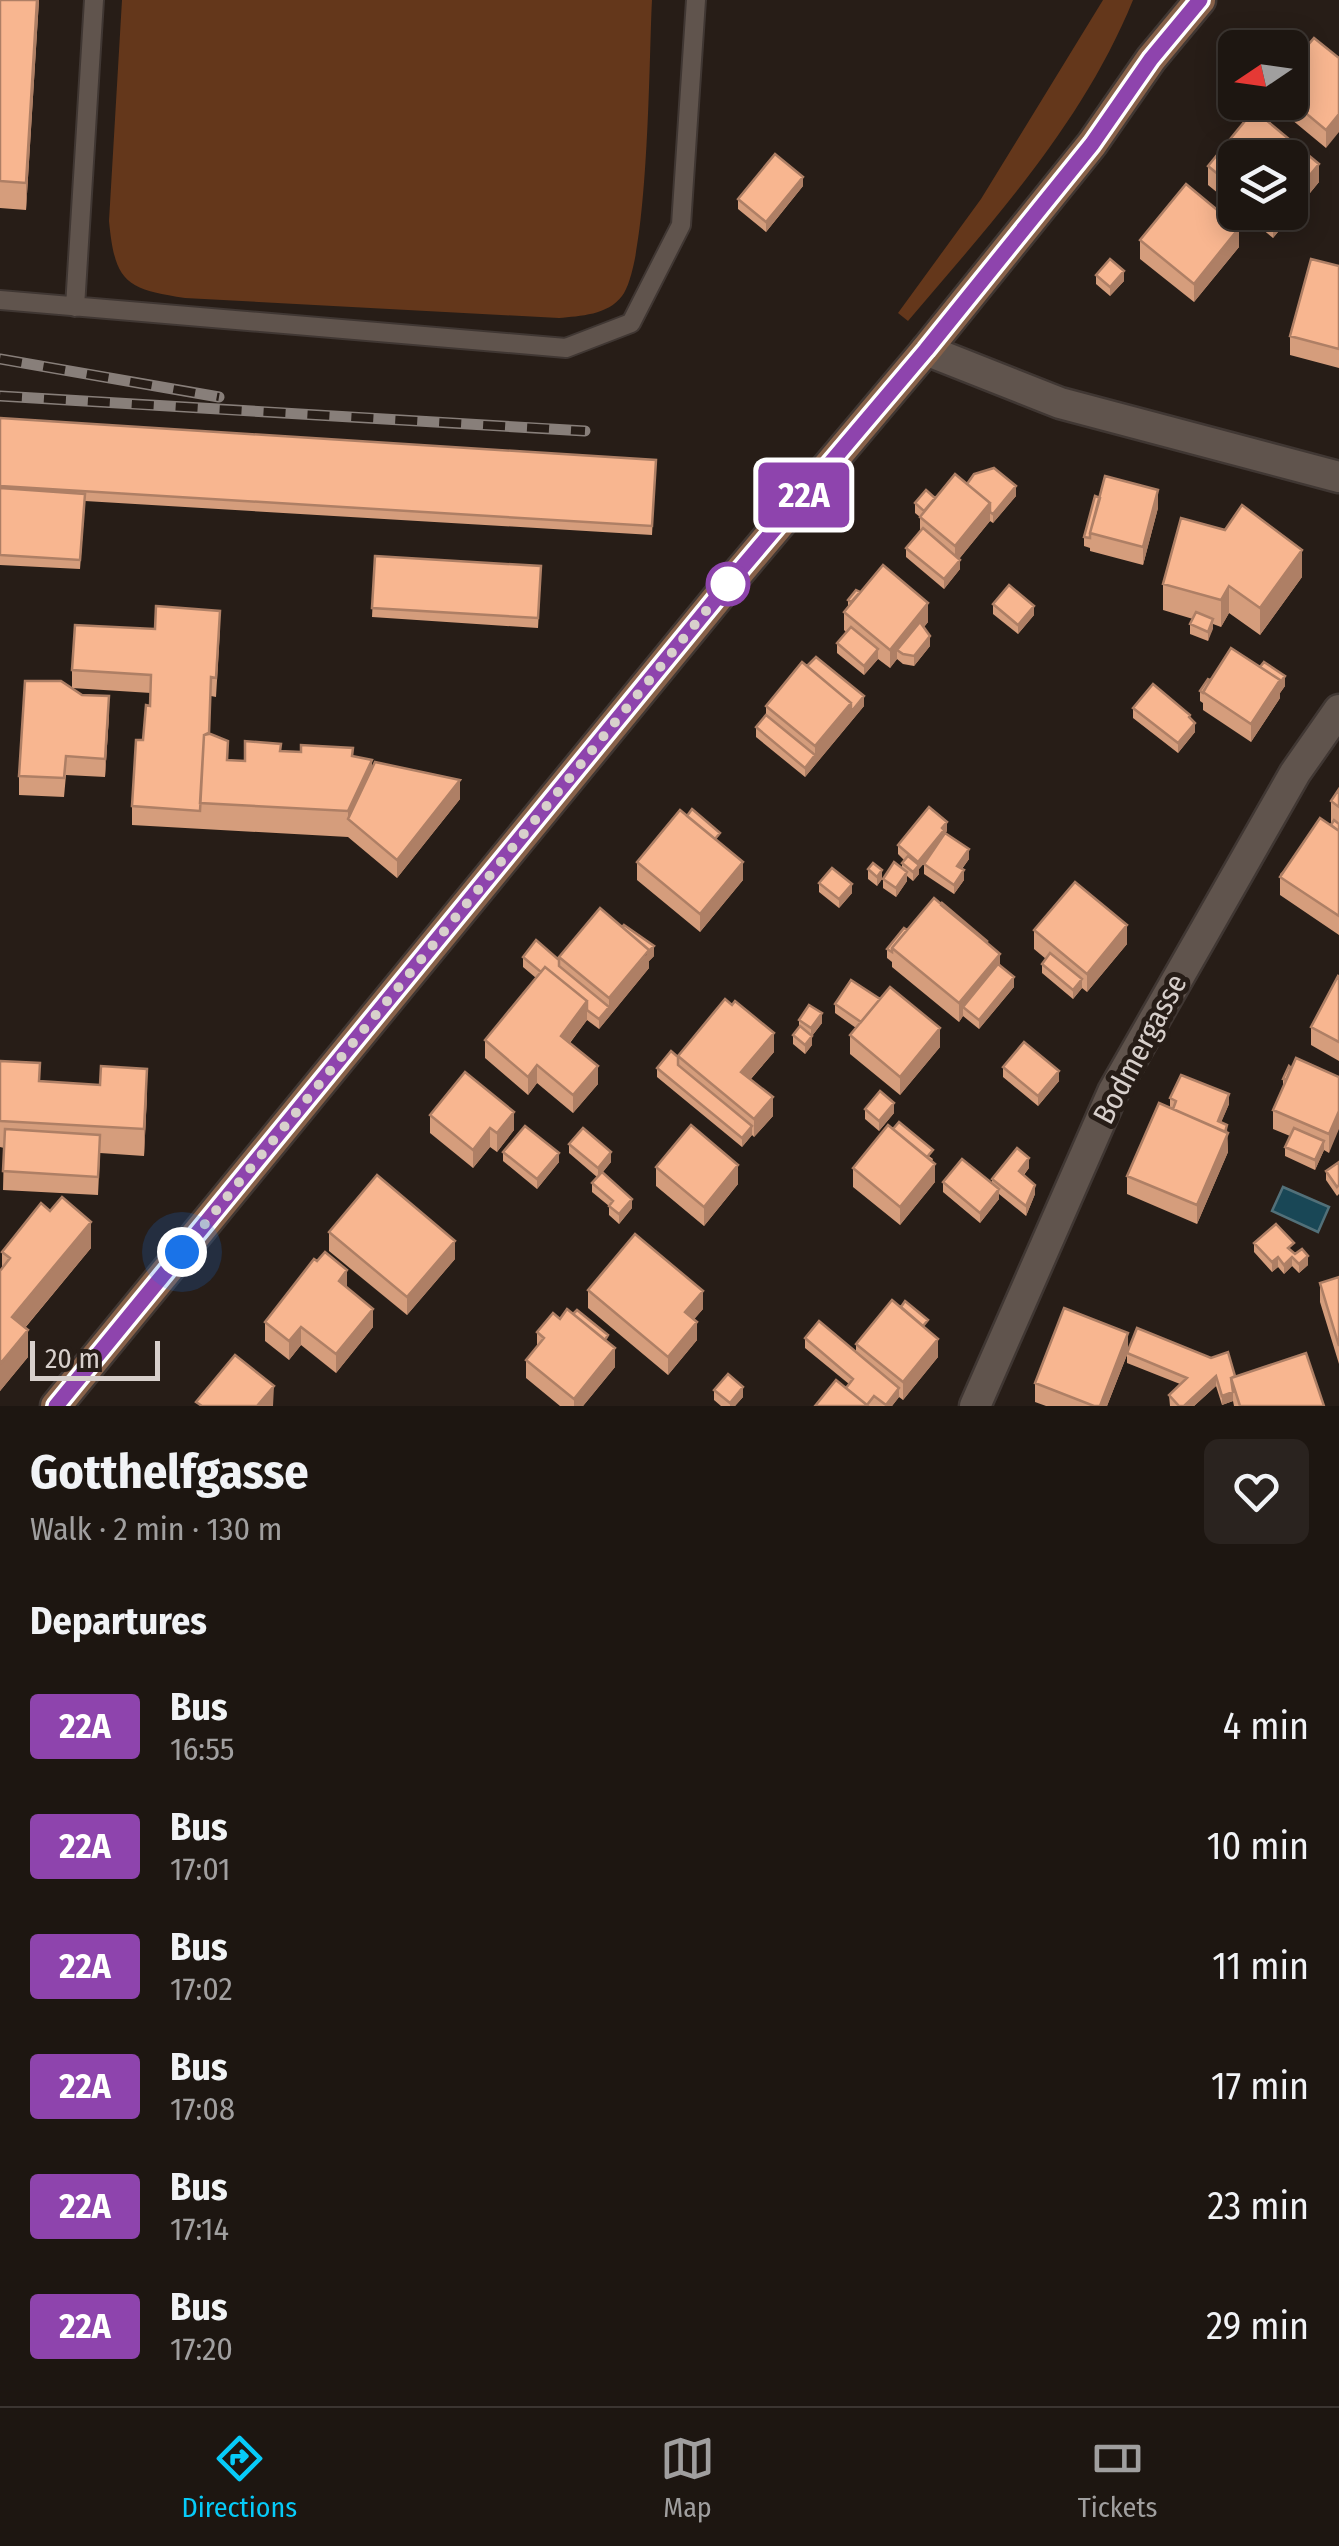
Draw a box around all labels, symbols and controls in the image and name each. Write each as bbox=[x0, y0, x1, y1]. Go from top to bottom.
north arrow bbox=[1218, 30, 1308, 120]
map controls bbox=[1218, 30, 1308, 230]
button: layers bbox=[1218, 140, 1308, 230]
line badge: 22A bbox=[746, 462, 862, 528]
text: 22A bbox=[778, 474, 830, 516]
unlabelled marker bbox=[707, 563, 749, 605]
street label: Bodmergasse bbox=[1086, 968, 1194, 1130]
your location bbox=[157, 1227, 207, 1277]
scale bar bbox=[30, 1336, 160, 1380]
text: 20 m bbox=[45, 1342, 100, 1375]
button: heart bbox=[1204, 1439, 1309, 1544]
text: Gotthelfgasse bbox=[30, 1443, 309, 1501]
text: Walk · 2 min · 130 m bbox=[30, 1510, 282, 1548]
text: Departures bbox=[30, 1598, 207, 1644]
text: Bus bbox=[170, 1684, 228, 1730]
text: 4 min bbox=[1223, 1703, 1309, 1749]
text: 22A bbox=[59, 1705, 111, 1747]
text: 16:55 bbox=[170, 1730, 234, 1768]
text: Bus bbox=[170, 1804, 228, 1850]
text: 10 min bbox=[1207, 1823, 1309, 1869]
text: 22A bbox=[59, 1825, 111, 1867]
text: 17:01 bbox=[170, 1850, 231, 1888]
text: Bus bbox=[170, 1924, 228, 1970]
text: 11 min bbox=[1212, 1943, 1309, 1989]
text: 22A bbox=[59, 1945, 111, 1987]
text: 17:02 bbox=[170, 1970, 233, 2008]
text: Bus bbox=[170, 2044, 228, 2090]
text: 17 min bbox=[1211, 2063, 1309, 2109]
text: 22A bbox=[59, 2065, 111, 2107]
text: 17:08 bbox=[170, 2090, 235, 2128]
text: Bus bbox=[170, 2164, 228, 2210]
text: 23 min bbox=[1207, 2183, 1309, 2229]
text: 22A bbox=[59, 2185, 111, 2227]
text: 17:14 bbox=[170, 2210, 229, 2248]
text: Bus bbox=[170, 2284, 228, 2330]
text: 29 min bbox=[1206, 2303, 1309, 2349]
text: 22A bbox=[59, 2305, 111, 2347]
text: 17:20 bbox=[170, 2330, 233, 2368]
tab: Directions bbox=[181, 2431, 297, 2524]
tab: Map bbox=[660, 2431, 715, 2524]
tab: Tickets bbox=[1078, 2431, 1158, 2524]

